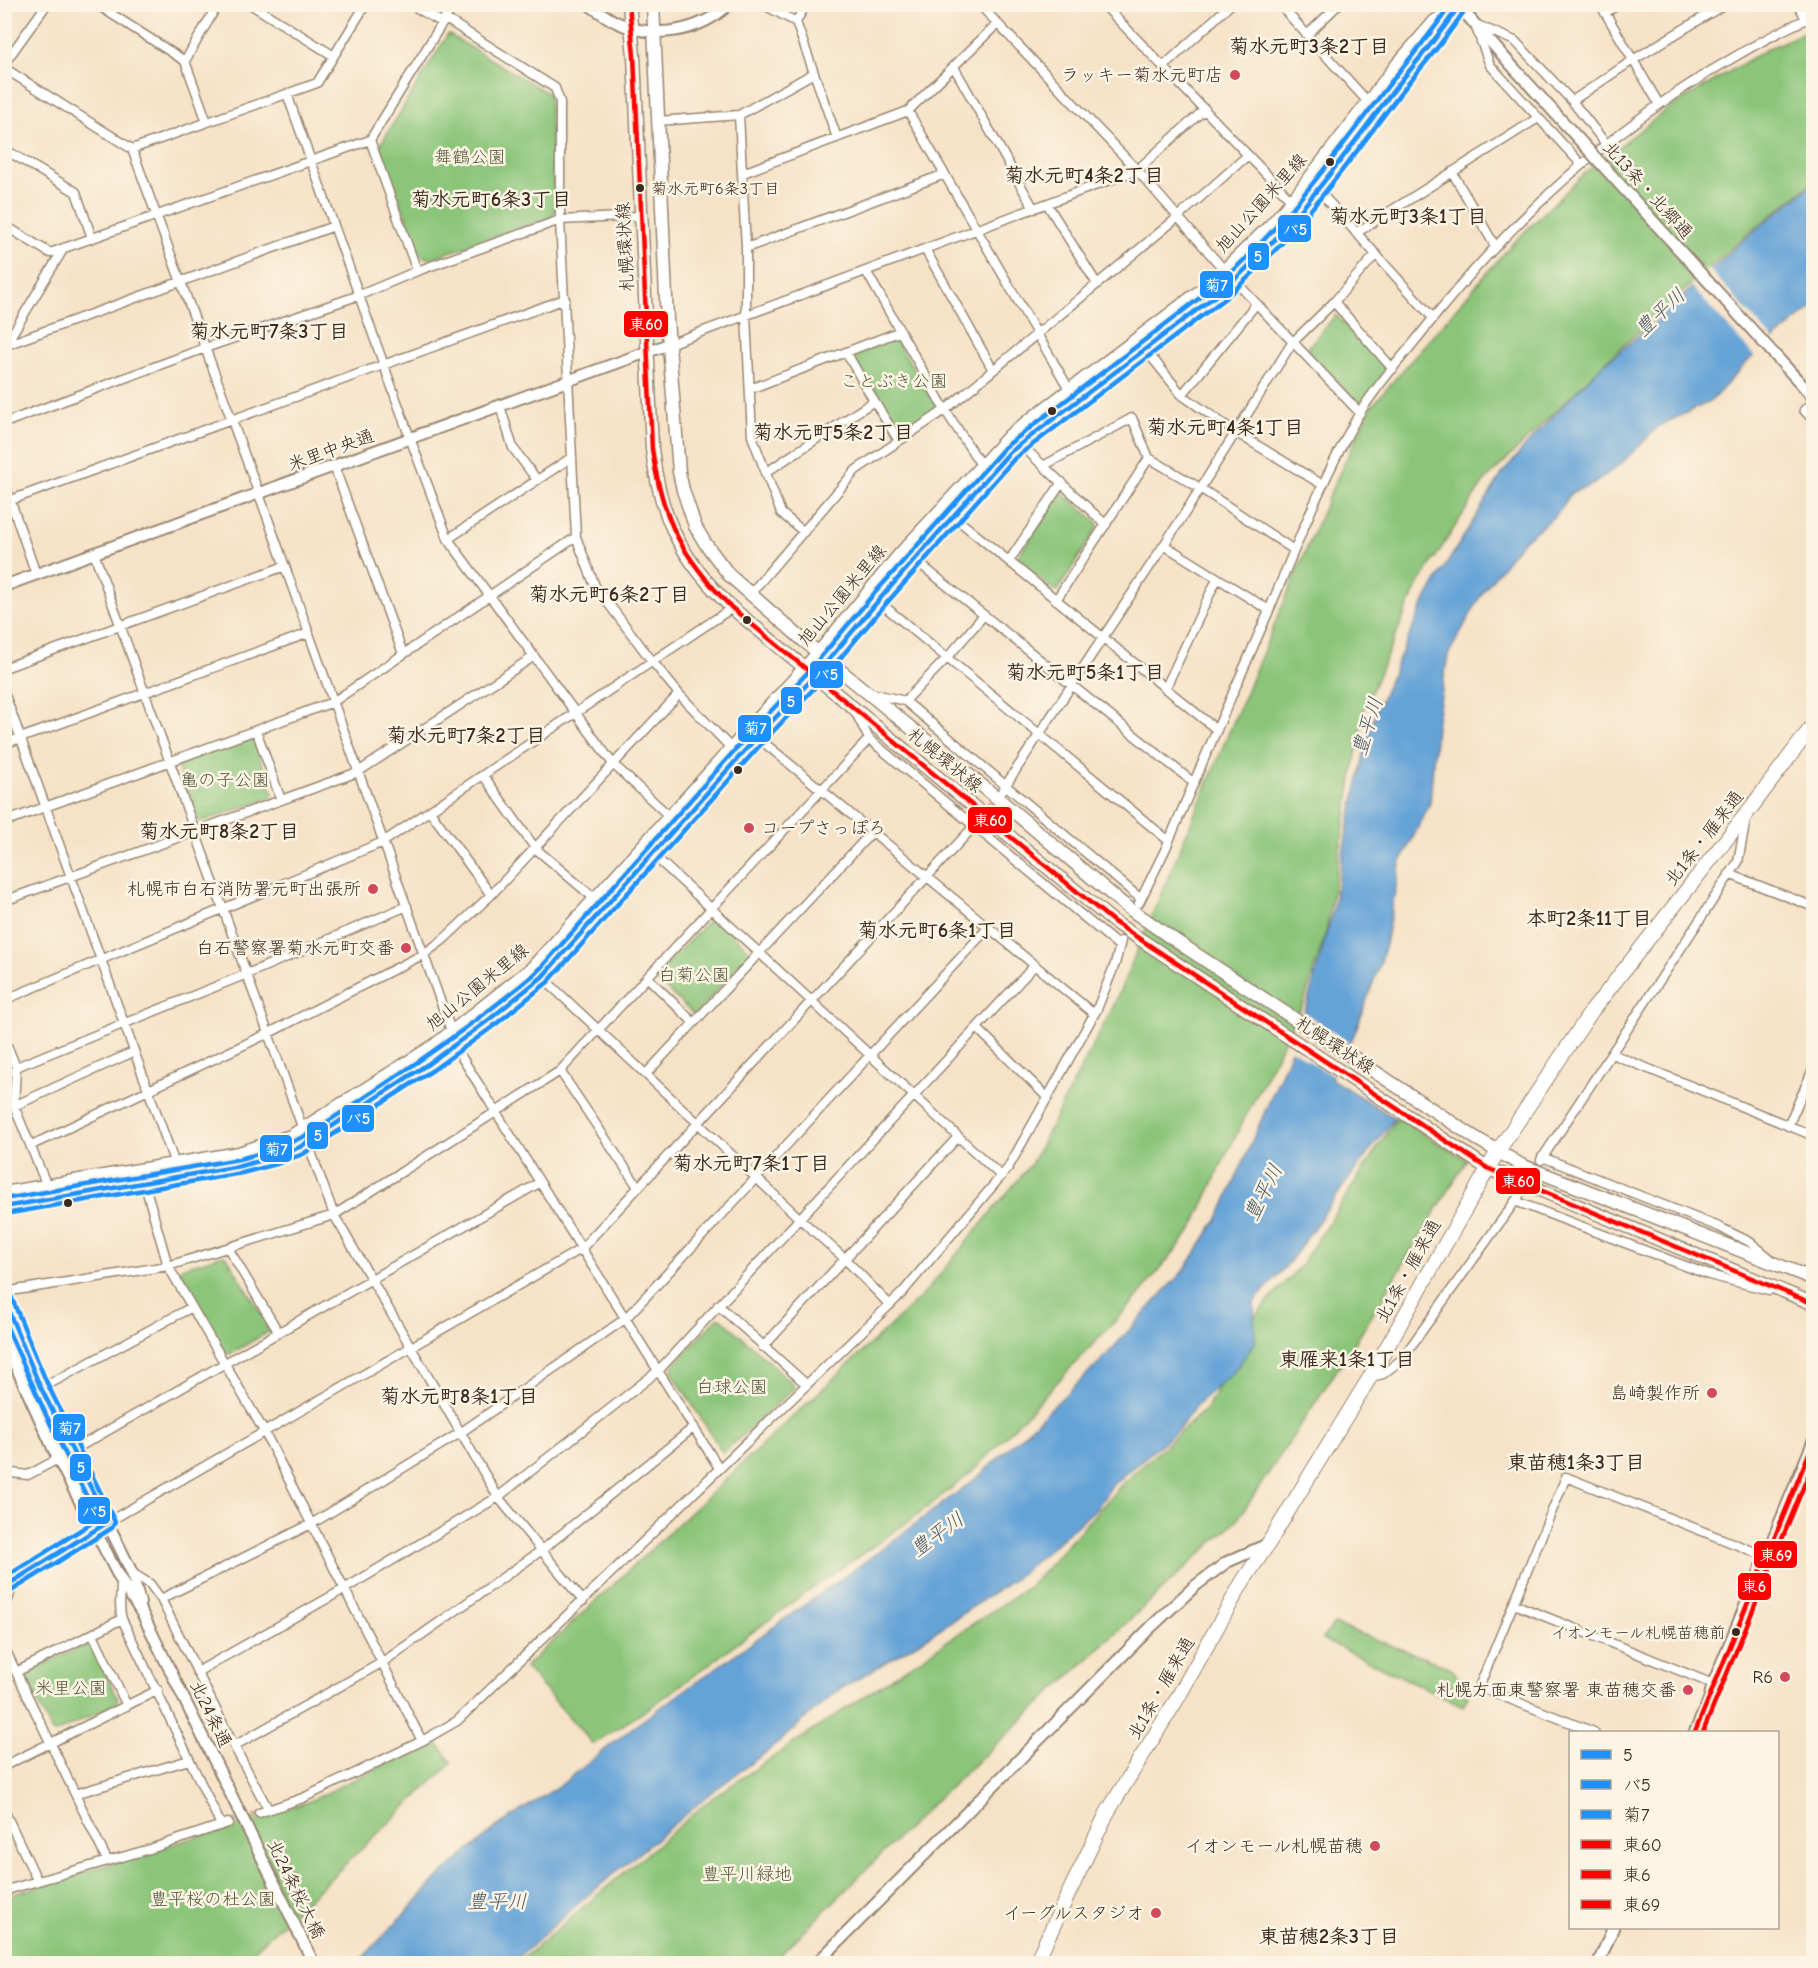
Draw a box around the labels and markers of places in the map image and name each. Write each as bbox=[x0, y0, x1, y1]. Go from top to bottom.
place label: ラッキー菊水元町店 bbox=[1061, 65, 1223, 86]
marker: ラッキー菊水元町店 bbox=[1228, 68, 1242, 82]
unlabelled marker bbox=[1324, 156, 1336, 168]
place label: 菊水元町6条3丁目 bbox=[651, 180, 780, 198]
marker: 菊水元町6条3丁目 bbox=[634, 182, 646, 194]
unlabelled marker bbox=[1046, 405, 1058, 417]
unlabelled marker bbox=[741, 614, 753, 626]
unlabelled marker bbox=[732, 764, 744, 776]
place label: コープさっぽろ bbox=[761, 818, 886, 839]
marker: コープさっぽろ bbox=[742, 821, 756, 835]
place label: 札幌市白石消防署元町出張所 bbox=[127, 879, 361, 900]
marker: 札幌市白石消防署元町出張所 bbox=[366, 882, 380, 896]
place label: 白石警察署菊水元町交番 bbox=[196, 938, 394, 959]
marker: 白石警察署菊水元町交番 bbox=[399, 941, 413, 955]
unlabelled marker bbox=[62, 1197, 74, 1209]
place label: 島崎製作所 bbox=[1610, 1383, 1700, 1404]
marker: 島崎製作所 bbox=[1705, 1386, 1719, 1400]
place label: イオンモール札幌苗穂前 bbox=[1551, 1624, 1725, 1642]
marker: イオンモール札幌苗穂前 bbox=[1730, 1626, 1742, 1638]
place label: R6 bbox=[1753, 1667, 1773, 1688]
marker: R6 bbox=[1778, 1670, 1792, 1684]
place label: 札幌方面東警察署 東苗穂交番 bbox=[1436, 1680, 1676, 1701]
marker: 札幌方面東警察署 東苗穂交番 bbox=[1681, 1683, 1695, 1697]
place label: イオンモール札幌苗穂 bbox=[1185, 1836, 1363, 1857]
marker: イオンモール札幌苗穂 bbox=[1368, 1839, 1382, 1853]
place label: イーグルスタジオ bbox=[1003, 1903, 1144, 1924]
marker: イーグルスタジオ bbox=[1149, 1906, 1163, 1920]

